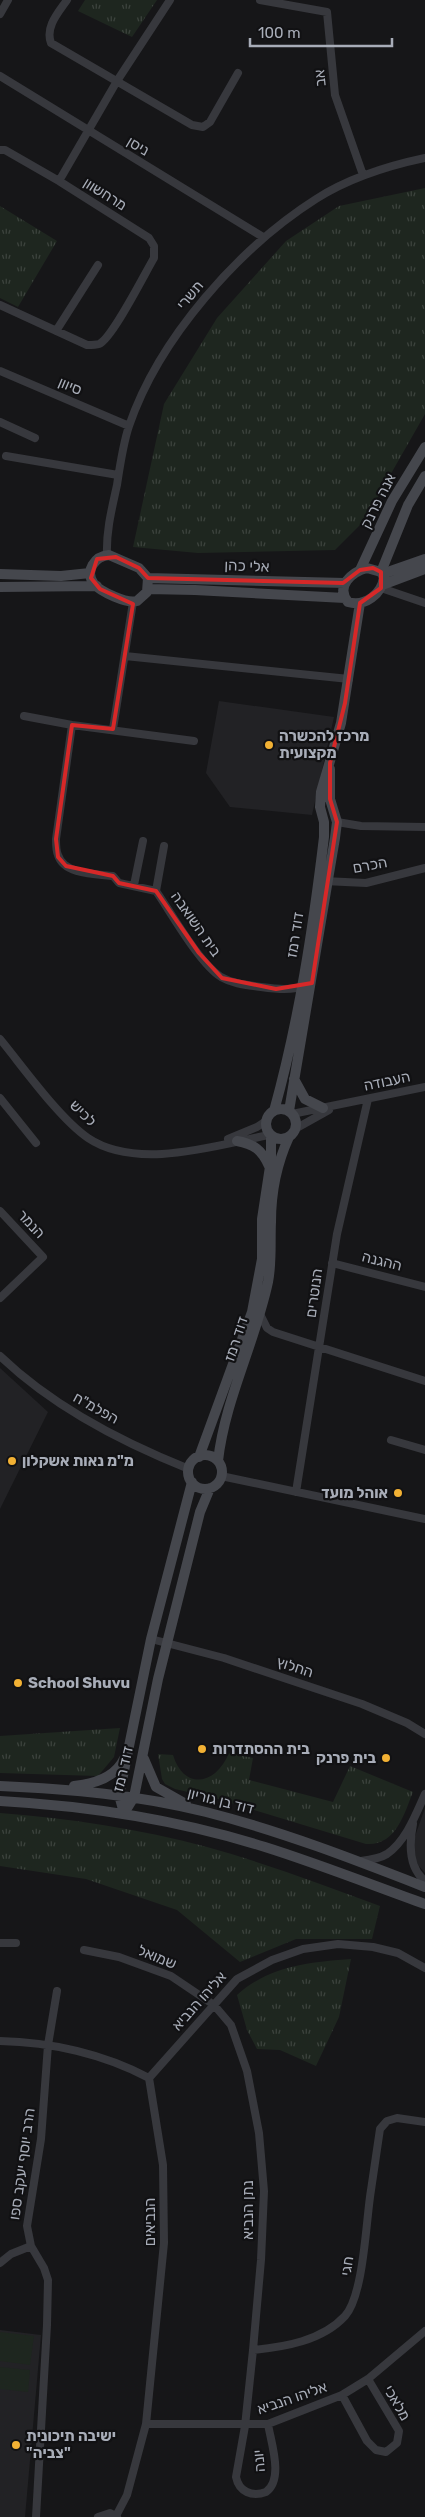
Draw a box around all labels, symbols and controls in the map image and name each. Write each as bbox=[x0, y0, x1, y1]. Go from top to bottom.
scale bar bbox=[250, 15, 392, 47]
text: 100 m bbox=[258, 24, 300, 42]
street label: אב bbox=[310, 68, 330, 87]
street label: ניסן bbox=[124, 132, 152, 160]
street label: מרחשוון bbox=[80, 174, 130, 214]
street label: תשרי bbox=[173, 277, 207, 313]
street label: סיוון bbox=[55, 373, 85, 399]
street label: אנה פרנק bbox=[356, 470, 400, 532]
street label: אלי כהן bbox=[224, 556, 270, 576]
place label: מרכז להכשרה מקצועית bbox=[279, 727, 369, 762]
marker: מרכז להכשרה מקצועית bbox=[263, 739, 275, 751]
street label: הכרם bbox=[351, 853, 389, 877]
street label: בית השואבה bbox=[167, 888, 225, 960]
street label: דוד רמז bbox=[282, 910, 308, 960]
street label: העבודה bbox=[362, 1067, 412, 1095]
street label: לכיש bbox=[66, 1096, 100, 1130]
street label: הנמר bbox=[13, 1206, 49, 1242]
street label: ההגנה bbox=[360, 1247, 404, 1275]
street label: הנוטרים bbox=[302, 1267, 326, 1319]
street label: דוד רמז bbox=[220, 1314, 252, 1364]
street label: הפלמ"ח bbox=[70, 1388, 122, 1428]
place label: מ"מ נאות אשקלון bbox=[22, 1452, 134, 1470]
marker: מ"מ נאות אשקלון bbox=[6, 1455, 18, 1467]
place label: אוהל מועד bbox=[321, 1484, 388, 1502]
marker: אוהל מועד bbox=[392, 1487, 404, 1499]
street label: החלוץ bbox=[274, 1653, 316, 1681]
place label: School Shuvu bbox=[28, 1674, 130, 1692]
marker: School Shuvu bbox=[12, 1677, 24, 1689]
place label: בית ההסתדרות bbox=[212, 1740, 310, 1758]
marker: בית ההסתדרות bbox=[196, 1743, 208, 1755]
street label: דוד רמז bbox=[109, 1744, 137, 1794]
place label: בית פרנק bbox=[316, 1749, 376, 1767]
marker: בית פרנק bbox=[380, 1752, 392, 1764]
street label: דוד בן גוריון bbox=[186, 1784, 256, 1818]
street label: שמואל bbox=[135, 1941, 179, 1973]
street label: אליהו הנביא bbox=[168, 1968, 230, 2034]
street label: הרב יוסף יעקב ספו bbox=[5, 2107, 39, 2221]
street label: נתן הנביא bbox=[239, 2180, 257, 2240]
street label: הנביאים bbox=[141, 2198, 159, 2246]
street label: חגי bbox=[337, 2255, 357, 2277]
street label: אליהו הנביא bbox=[255, 2378, 329, 2418]
street label: מלאכי bbox=[380, 2382, 414, 2424]
place label: ישיבה תיכונית "צביה" bbox=[26, 2427, 116, 2462]
marker: ישיבה תיכונית "צביה" bbox=[10, 2439, 22, 2451]
street label: יונה bbox=[249, 2449, 269, 2473]

